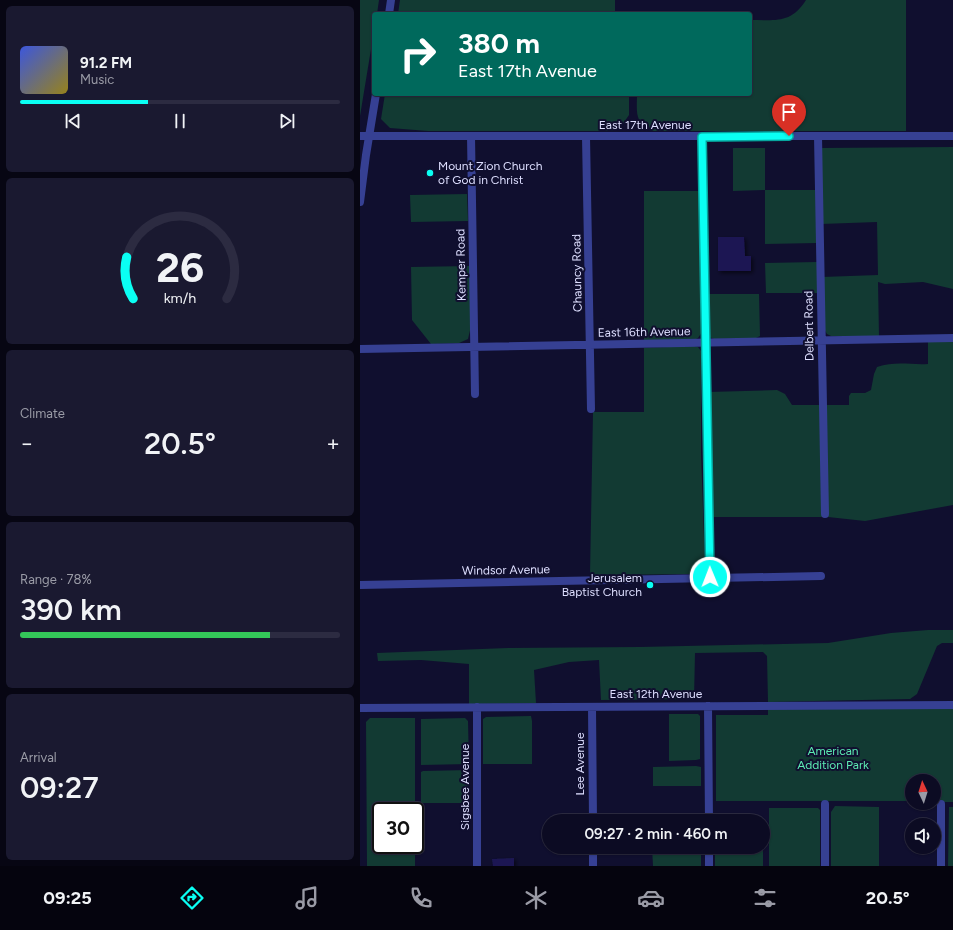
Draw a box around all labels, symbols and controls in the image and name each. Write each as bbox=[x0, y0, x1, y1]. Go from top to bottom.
text: 380 m bbox=[458, 26, 540, 60]
icon: right bbox=[392, 28, 444, 80]
text: 91.2 FM bbox=[80, 54, 132, 72]
text: East 17th Avenue bbox=[458, 60, 597, 82]
text: Music bbox=[80, 72, 114, 87]
pin bbox=[772, 95, 806, 136]
icon: arrive bbox=[778, 101, 800, 123]
icon: previous bbox=[62, 110, 84, 132]
icon: pause bbox=[169, 110, 191, 132]
icon: next bbox=[276, 110, 298, 132]
street label: East 17th Avenue bbox=[599, 118, 692, 132]
place label: Mount Zion Church of God in Christ bbox=[438, 159, 543, 187]
marker: Mount Zion Church of God in Christ bbox=[425, 168, 435, 178]
street label: Kemper Road bbox=[453, 229, 469, 301]
street label: Chauncy Road bbox=[569, 234, 585, 312]
text: 26 bbox=[156, 242, 204, 292]
text: km/h bbox=[164, 289, 196, 307]
street label: Delbert Road bbox=[801, 291, 817, 361]
street label: East 16th Avenue bbox=[597, 324, 691, 340]
text: Climate bbox=[20, 406, 65, 421]
text: 20.5° bbox=[144, 425, 216, 462]
text: − bbox=[20, 430, 34, 457]
text: + bbox=[326, 430, 340, 457]
position arrow bbox=[689, 556, 731, 598]
street label: Windsor Avenue bbox=[462, 562, 551, 578]
place label: Jerusalem Baptist Church bbox=[562, 571, 642, 599]
text: Range · 78% bbox=[20, 572, 92, 587]
marker: Jerusalem Baptist Church bbox=[645, 580, 655, 590]
text: 390 km bbox=[20, 591, 122, 628]
street label: East 12th Avenue bbox=[610, 687, 703, 701]
street label: Lee Avenue bbox=[573, 732, 587, 795]
street label: Sigsbee Avenue bbox=[458, 743, 472, 830]
park label: American Addition Park bbox=[797, 744, 869, 772]
text: Arrival bbox=[20, 750, 57, 765]
text: 09:27 bbox=[20, 769, 99, 806]
north arrow bbox=[905, 774, 941, 810]
map controls bbox=[905, 774, 941, 854]
speed limit sign: 30 bbox=[372, 802, 424, 854]
button: sound bbox=[905, 818, 941, 854]
text: 09:27 · 2 min · 460 m bbox=[584, 825, 728, 843]
icon: directions bbox=[178, 884, 206, 912]
icon: music bbox=[293, 884, 321, 912]
icon: phone bbox=[407, 884, 435, 912]
icon: climate bbox=[522, 884, 550, 912]
icon: car bbox=[637, 884, 665, 912]
icon: filters bbox=[751, 884, 779, 912]
text: 09:25 bbox=[43, 887, 92, 909]
text: 20.5° bbox=[866, 887, 910, 909]

